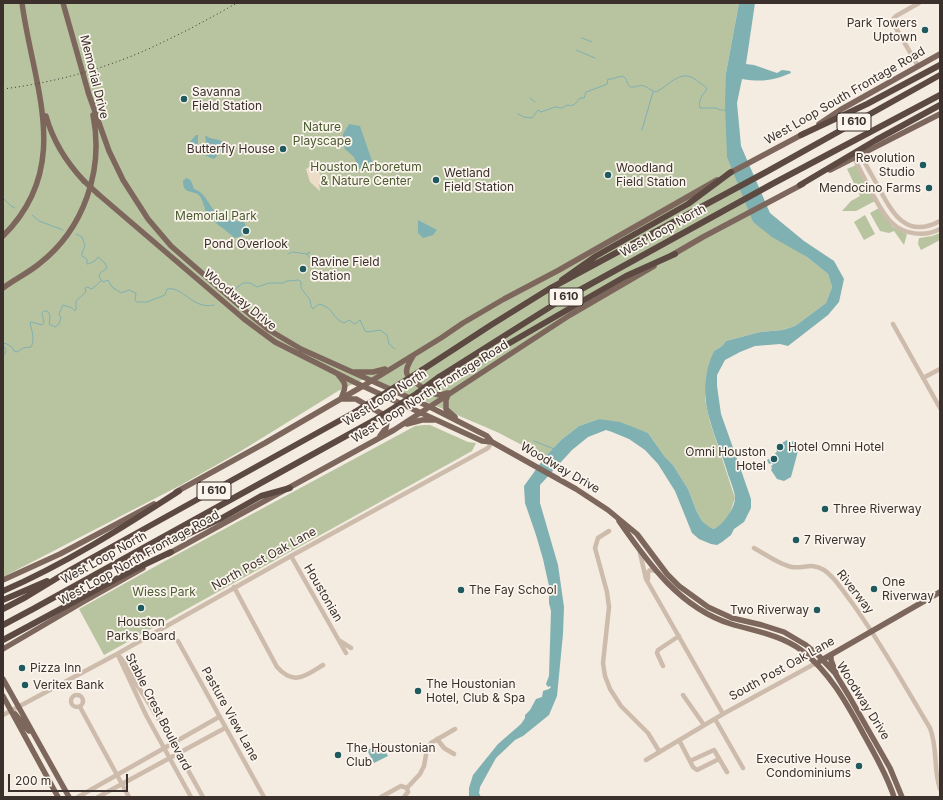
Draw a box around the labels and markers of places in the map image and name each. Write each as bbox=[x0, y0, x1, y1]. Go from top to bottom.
place label: Park Towers Uptown bbox=[847, 16, 917, 44]
marker: Park Towers Uptown bbox=[920, 25, 930, 35]
place label: Savanna Field Station bbox=[192, 85, 262, 113]
marker: Savanna Field Station bbox=[179, 94, 189, 104]
place label: Butterfly House bbox=[187, 142, 275, 156]
marker: Butterfly House bbox=[278, 144, 288, 154]
place label: Revolution Studio bbox=[856, 151, 915, 179]
marker: Revolution Studio bbox=[918, 160, 928, 170]
place label: Woodland Field Station bbox=[616, 161, 686, 189]
place label: Wetland Field Station bbox=[444, 166, 514, 194]
marker: Woodland Field Station bbox=[603, 170, 613, 180]
marker: Wetland Field Station bbox=[431, 175, 441, 185]
place label: Mendocino Farms bbox=[819, 181, 921, 195]
marker: Mendocino Farms bbox=[924, 183, 934, 193]
marker: Pond Overlook bbox=[241, 226, 251, 236]
place label: Pond Overlook bbox=[204, 237, 288, 251]
place label: Ravine Field Station bbox=[311, 255, 380, 283]
marker: Ravine Field Station bbox=[298, 264, 308, 274]
place label: Hotel Omni Hotel bbox=[788, 440, 884, 454]
marker: Hotel Omni Hotel bbox=[775, 442, 785, 452]
place label: Omni Houston Hotel bbox=[685, 445, 766, 473]
marker: Omni Houston Hotel bbox=[769, 454, 779, 464]
place label: Three Riverway bbox=[833, 502, 921, 516]
marker: Three Riverway bbox=[820, 504, 830, 514]
place label: 7 Riverway bbox=[804, 533, 866, 547]
marker: 7 Riverway bbox=[791, 535, 801, 545]
place label: One Riverway bbox=[882, 575, 934, 603]
place label: The Fay School bbox=[469, 583, 557, 597]
marker: One Riverway bbox=[869, 584, 879, 594]
marker: The Fay School bbox=[456, 585, 466, 595]
marker: Houston Parks Board bbox=[136, 603, 146, 613]
place label: Two Riverway bbox=[730, 603, 809, 617]
marker: Two Riverway bbox=[812, 605, 822, 615]
place label: Houston Parks Board bbox=[107, 615, 175, 643]
place label: Pizza Inn bbox=[30, 661, 81, 675]
marker: Pizza Inn bbox=[17, 663, 27, 673]
place label: The Houstonian Hotel, Club & Spa bbox=[426, 677, 525, 705]
place label: Veritex Bank bbox=[33, 678, 104, 692]
marker: Veritex Bank bbox=[20, 680, 30, 690]
marker: The Houstonian Hotel, Club & Spa bbox=[413, 686, 423, 696]
place label: The Houstonian Club bbox=[346, 741, 436, 769]
marker: The Houstonian Club bbox=[333, 750, 343, 760]
place label: Executive House Condominiums bbox=[756, 752, 851, 780]
marker: Executive House Condominiums bbox=[854, 761, 864, 771]

